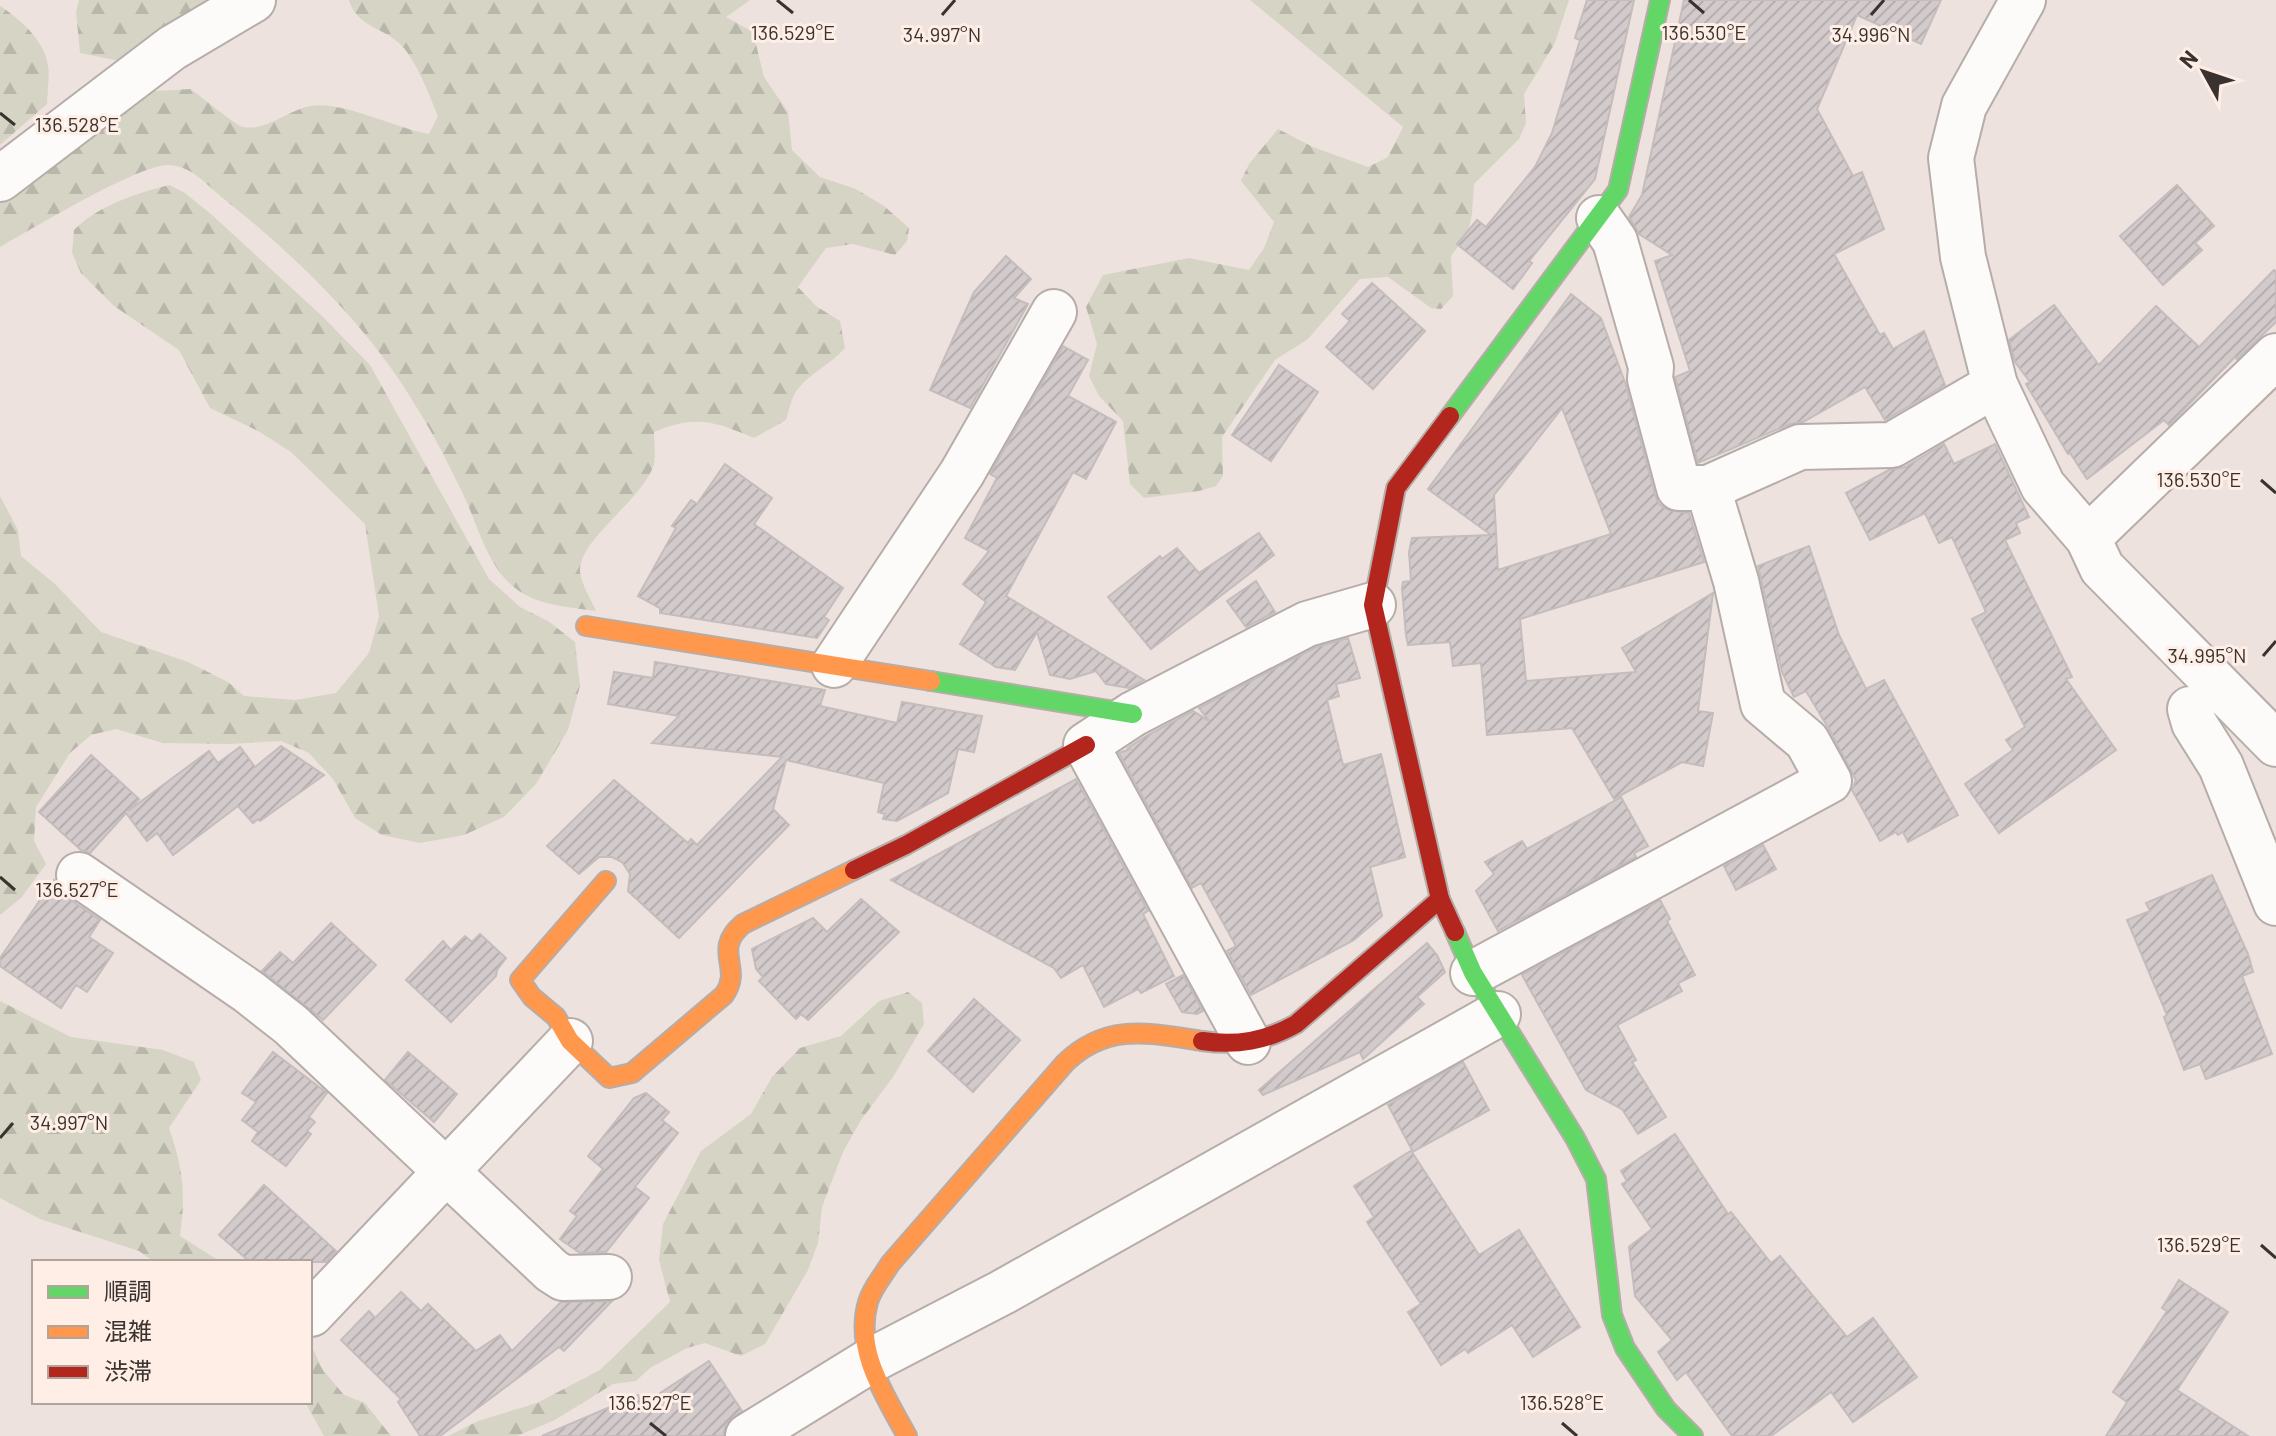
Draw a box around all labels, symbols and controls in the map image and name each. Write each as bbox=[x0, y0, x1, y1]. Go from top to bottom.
text: 136.529°E bbox=[751, 20, 835, 44]
text: 136.530°E bbox=[1662, 20, 1746, 44]
text: 34.997°N bbox=[903, 22, 981, 46]
text: 34.996°N bbox=[1831, 22, 1911, 46]
north arrow bbox=[2164, 32, 2244, 112]
text: N bbox=[2173, 45, 2203, 72]
text: 136.528°E bbox=[35, 112, 119, 136]
text: 136.530°E bbox=[2157, 467, 2241, 491]
text: 34.995°N bbox=[2167, 643, 2247, 667]
text: 136.527°E bbox=[35, 877, 119, 901]
text: 34.997°N bbox=[30, 1110, 108, 1134]
text: 136.529°E bbox=[2157, 1232, 2241, 1256]
legend bbox=[32, 1260, 312, 1404]
text: 順調 bbox=[104, 1276, 152, 1305]
text: 混雑 bbox=[104, 1316, 152, 1345]
text: 渋滞 bbox=[104, 1356, 152, 1385]
text: 136.527°E bbox=[608, 1390, 692, 1414]
text: 136.528°E bbox=[1520, 1390, 1604, 1414]

